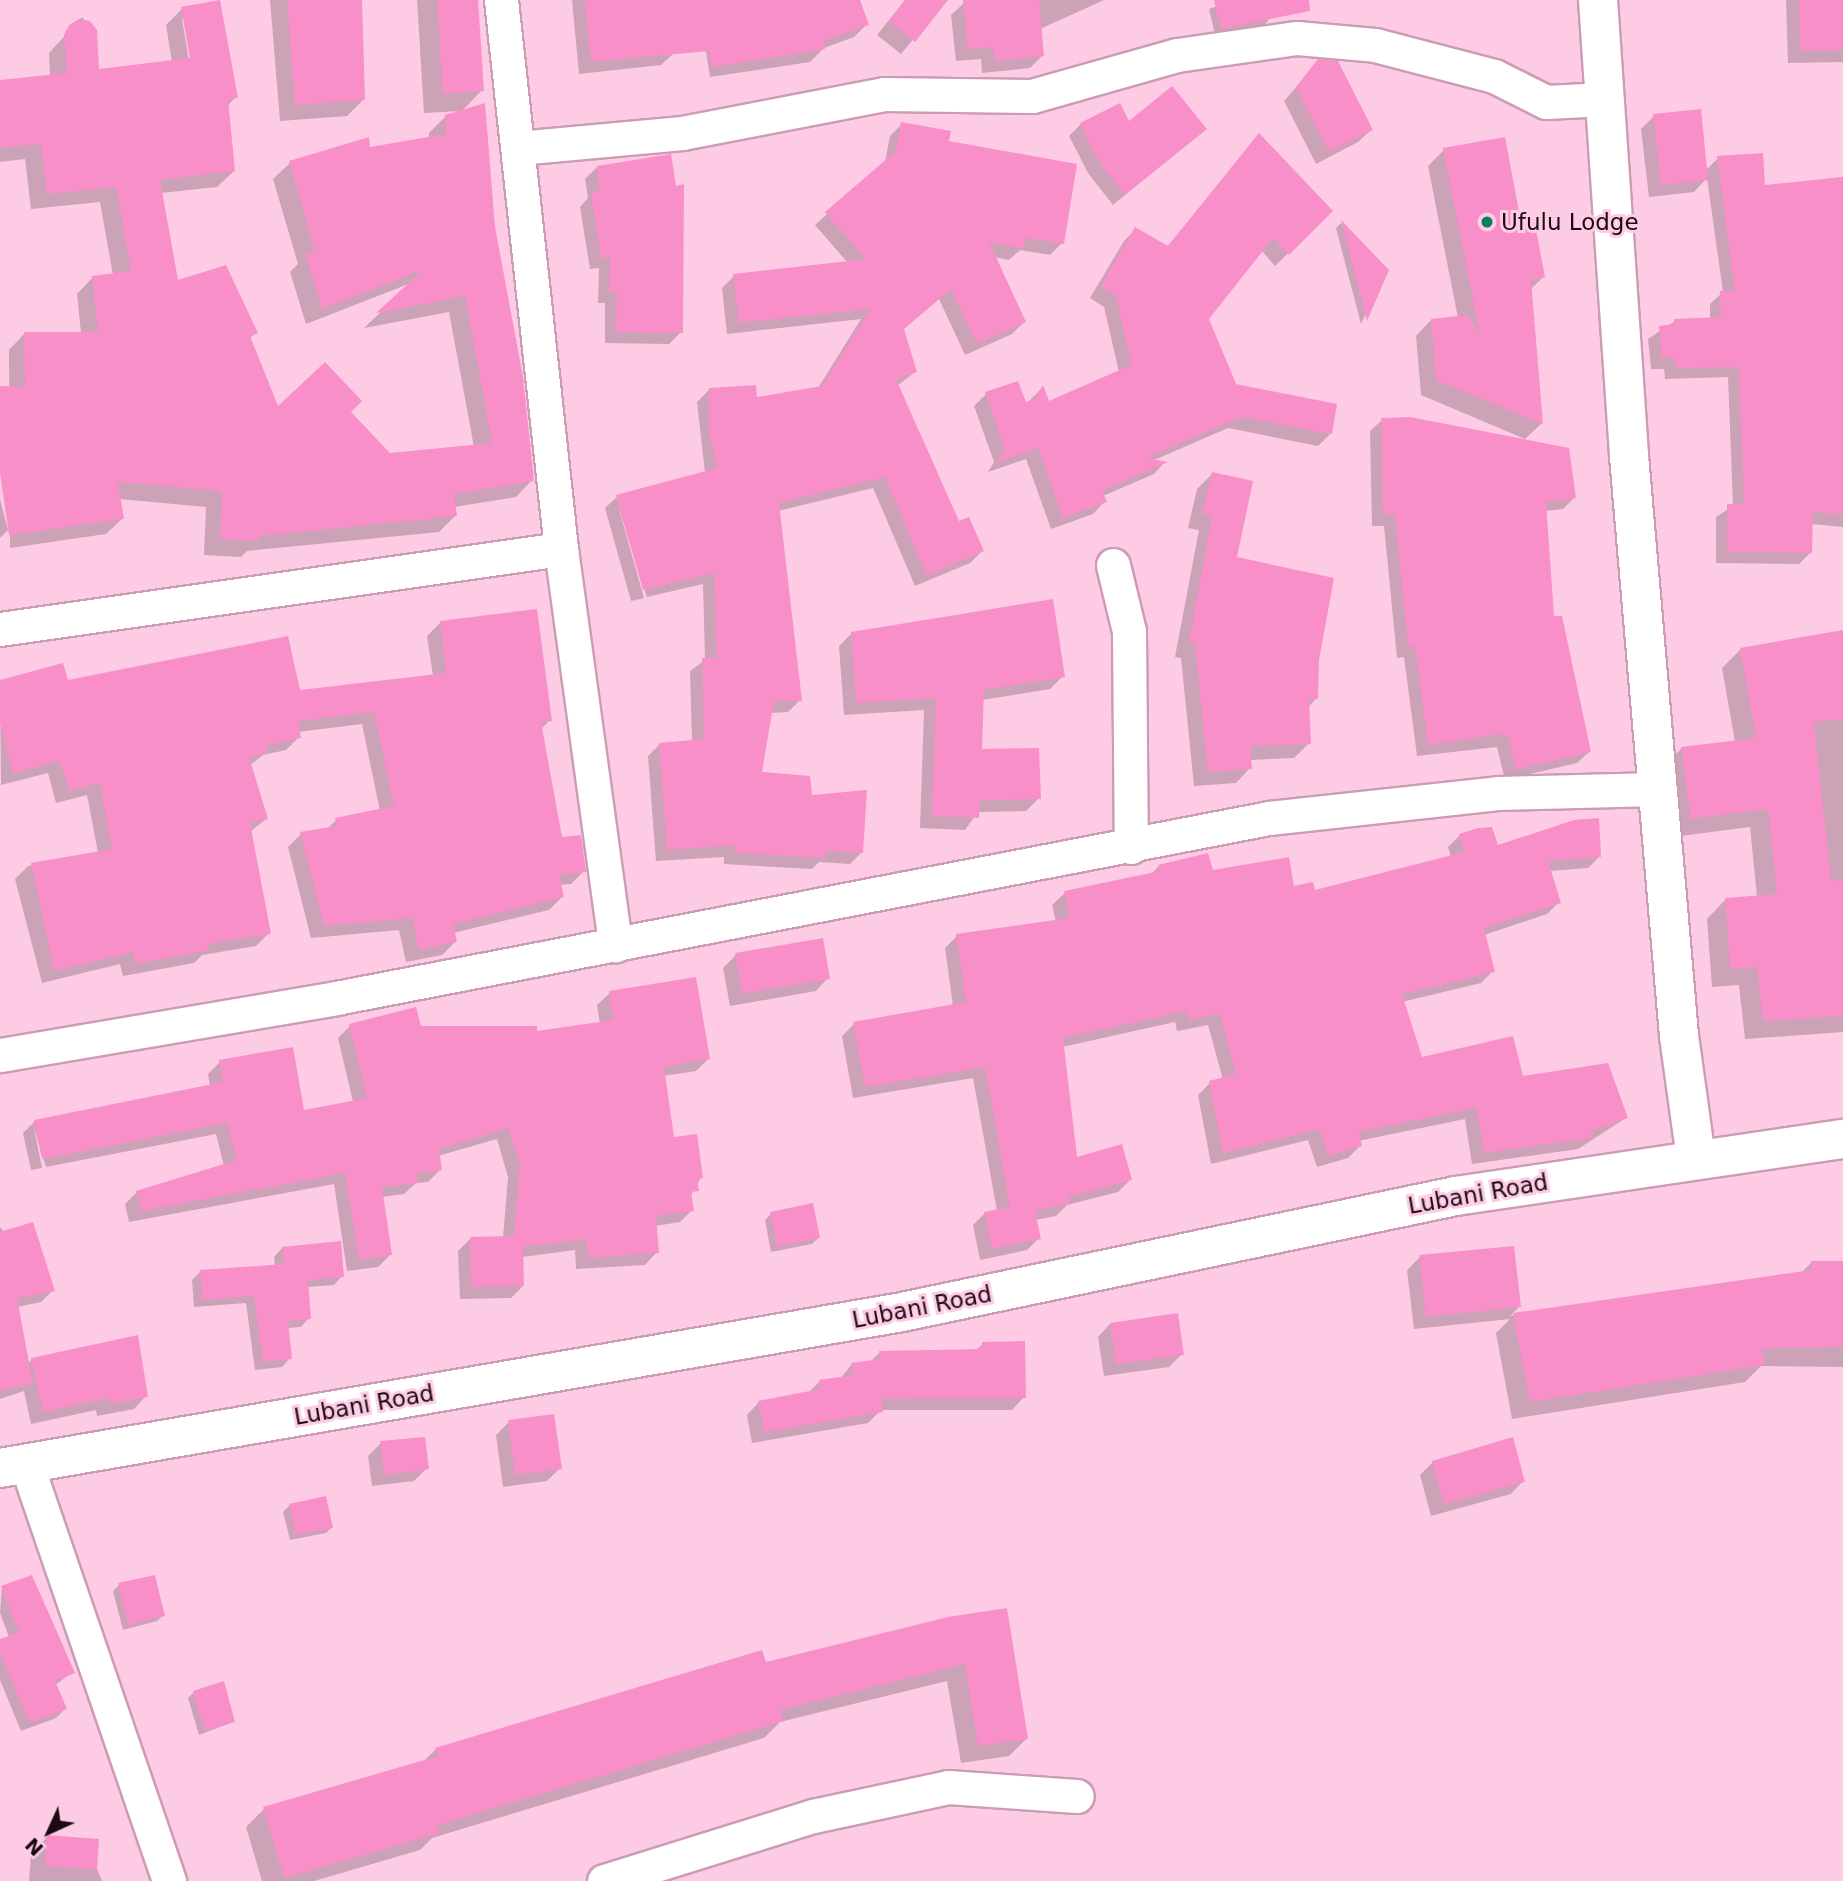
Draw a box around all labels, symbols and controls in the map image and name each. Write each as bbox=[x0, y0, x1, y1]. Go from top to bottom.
place label: Ufulu Lodge bbox=[1501, 208, 1639, 236]
marker: Ufulu Lodge bbox=[1479, 214, 1495, 230]
street label: Lubani Road bbox=[1406, 1168, 1550, 1220]
street label: Lubani Road bbox=[850, 1280, 994, 1334]
street label: Lubani Road bbox=[292, 1379, 436, 1431]
north arrow bbox=[14, 1797, 84, 1867]
text: N bbox=[21, 1833, 48, 1860]

